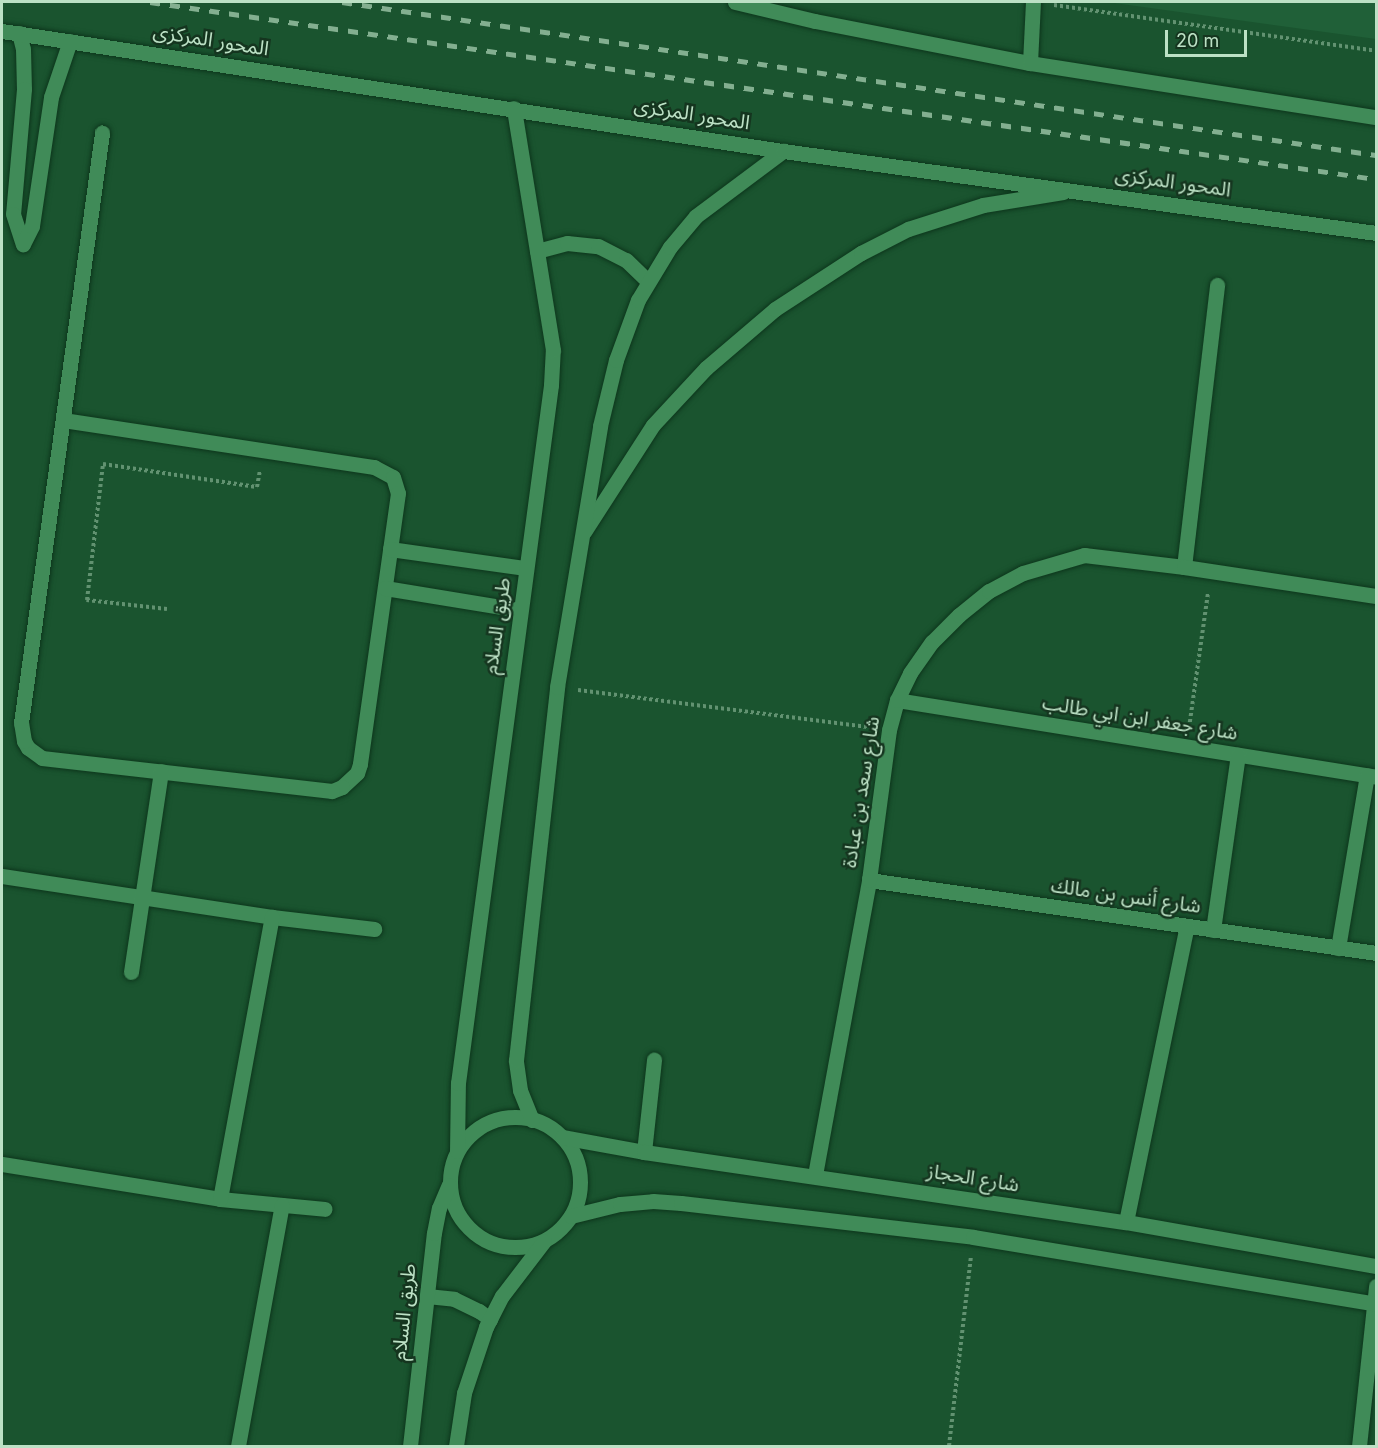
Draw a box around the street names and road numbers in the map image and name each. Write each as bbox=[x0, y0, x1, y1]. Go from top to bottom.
street label: المحور المركزى bbox=[152, 19, 270, 61]
street label: المحور المركزى bbox=[633, 93, 751, 135]
street label: المحور المركزى bbox=[1114, 162, 1232, 202]
street label: طريق السلام bbox=[478, 576, 516, 676]
street label: شارع جعفر ابن ابي طالب bbox=[1041, 691, 1239, 745]
street label: شارع سعد بن عبادة bbox=[837, 715, 885, 869]
street label: شارع أنس بن مالك bbox=[1049, 874, 1203, 918]
street label: شارع الحجاز bbox=[925, 1159, 1021, 1197]
street label: طريق السلام bbox=[387, 1262, 421, 1362]

